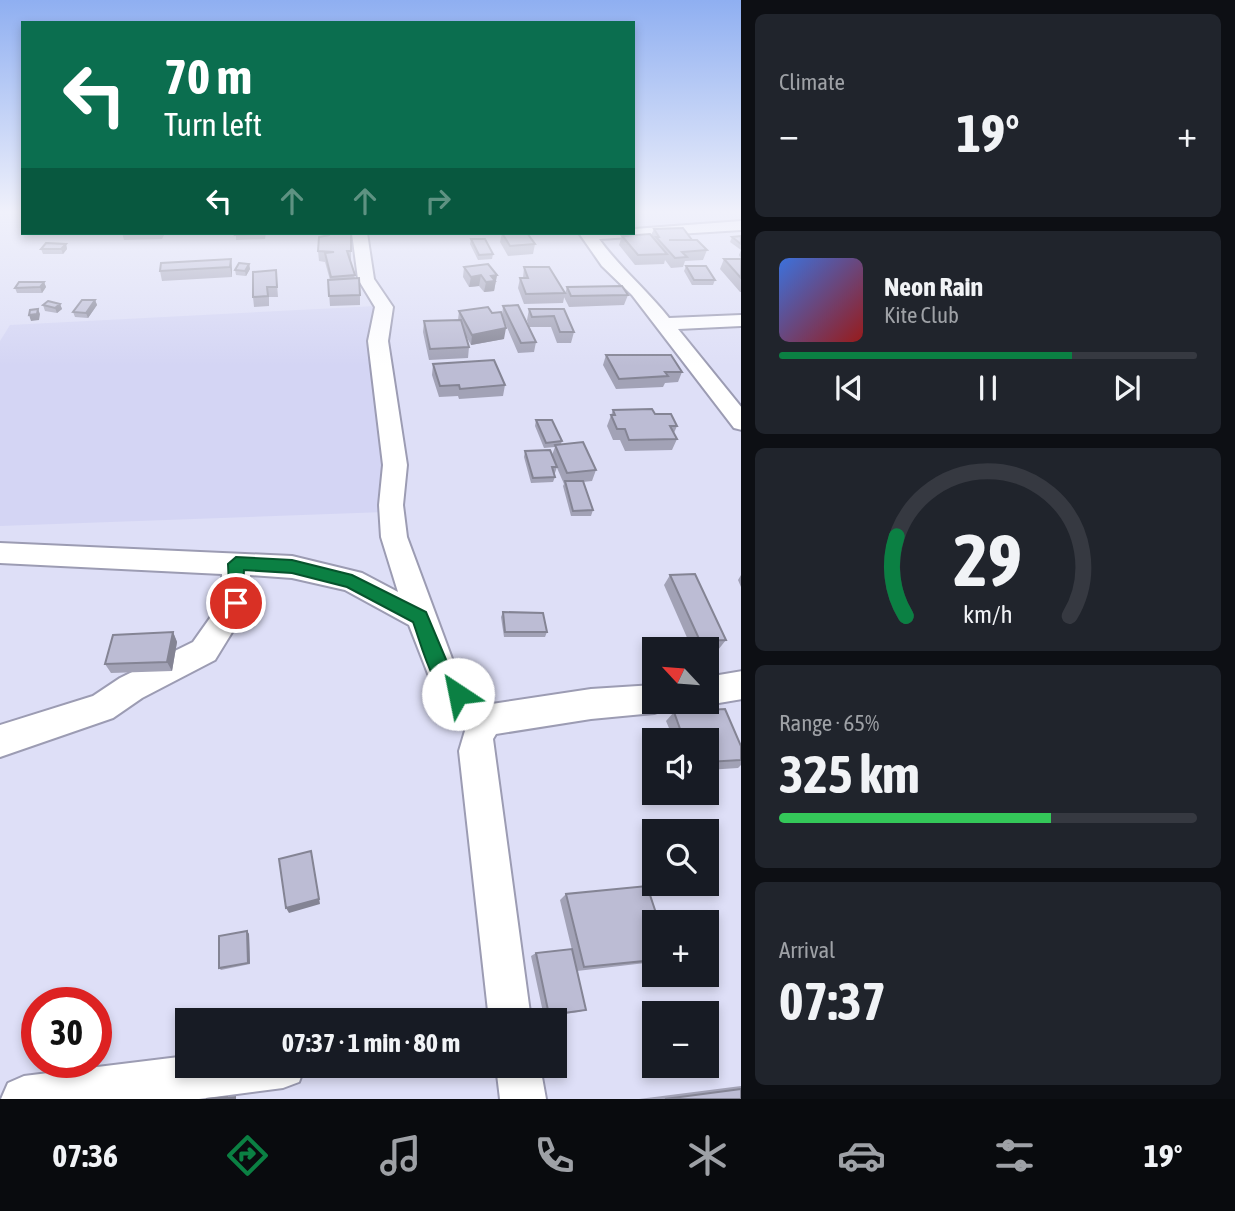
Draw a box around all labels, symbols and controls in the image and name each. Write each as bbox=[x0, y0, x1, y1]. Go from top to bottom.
text: 70 m bbox=[164, 48, 252, 104]
icon: left bbox=[49, 49, 140, 140]
text: Climate bbox=[779, 69, 845, 95]
text: 19° bbox=[956, 103, 1020, 163]
text: Turn left bbox=[164, 106, 262, 143]
text: − bbox=[779, 112, 799, 155]
text: + bbox=[1177, 112, 1197, 155]
icon: left bbox=[200, 182, 238, 220]
icon: ahead bbox=[273, 182, 311, 220]
icon: ahead bbox=[346, 182, 384, 220]
icon: right bbox=[419, 182, 457, 220]
text: Neon Rain bbox=[884, 272, 983, 302]
text: Kite Club bbox=[884, 302, 959, 328]
icon: previous bbox=[830, 369, 868, 407]
icon: pause bbox=[969, 369, 1007, 407]
icon: next bbox=[1108, 369, 1146, 407]
text: 29 bbox=[954, 518, 1022, 601]
pin bbox=[206, 573, 266, 633]
icon: arrive bbox=[217, 584, 255, 622]
text: km/h bbox=[963, 599, 1013, 627]
north arrow bbox=[642, 637, 719, 714]
map controls bbox=[642, 637, 719, 1078]
position arrow bbox=[421, 657, 495, 731]
text: Range · 65% bbox=[779, 710, 879, 736]
button: sound bbox=[642, 728, 719, 805]
text: 325 km bbox=[779, 744, 920, 804]
button: search bbox=[642, 819, 719, 896]
button: + bbox=[642, 910, 719, 987]
text: Arrival bbox=[779, 937, 835, 963]
text: 07:37 bbox=[779, 971, 886, 1031]
speed limit sign: 30 bbox=[21, 987, 112, 1078]
button: − bbox=[642, 1001, 719, 1078]
text: 07:37 · 1 min · 80 m bbox=[282, 1028, 460, 1058]
icon: directions bbox=[223, 1131, 272, 1180]
icon: music bbox=[376, 1131, 425, 1180]
icon: phone bbox=[530, 1131, 579, 1180]
icon: climate bbox=[683, 1131, 732, 1180]
icon: car bbox=[837, 1131, 886, 1180]
icon: filters bbox=[990, 1131, 1039, 1180]
text: 07:36 bbox=[52, 1137, 118, 1174]
text: 19° bbox=[1144, 1137, 1183, 1174]

